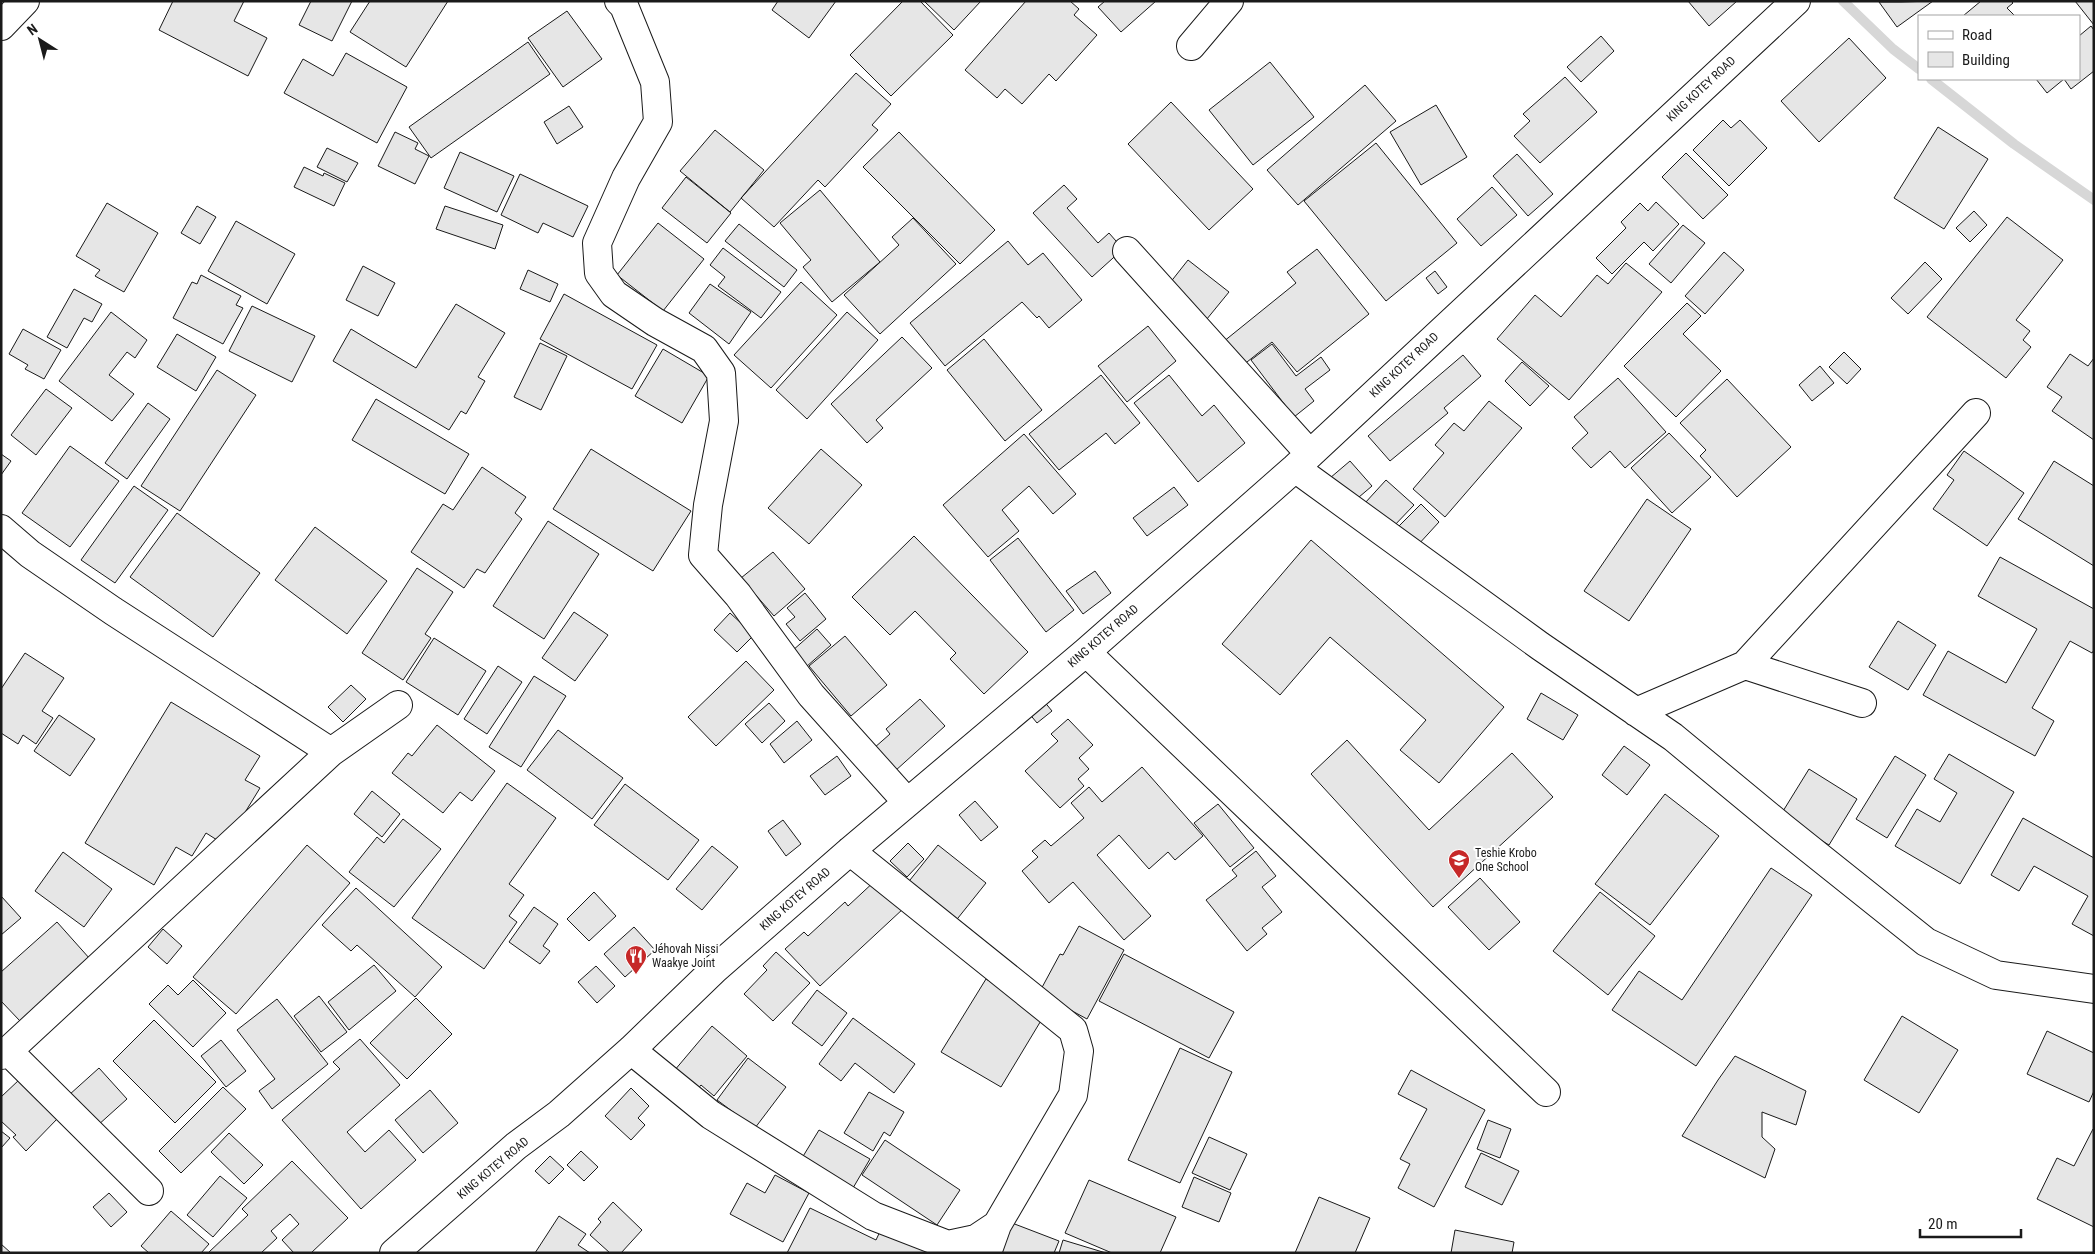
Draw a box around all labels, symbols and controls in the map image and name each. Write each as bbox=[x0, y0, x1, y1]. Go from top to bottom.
north arrow bbox=[15, 15, 65, 65]
legend bbox=[1918, 15, 2080, 80]
text: N bbox=[24, 20, 41, 38]
text: Road bbox=[1962, 26, 1992, 44]
text: Building bbox=[1962, 51, 2010, 69]
street label: KING KOTEY ROAD bbox=[1664, 54, 1738, 124]
street label: KING KOTEY ROAD bbox=[1367, 330, 1441, 400]
street label: KING KOTEY ROAD bbox=[1065, 602, 1141, 670]
place label: Teshie Krobo One School bbox=[1475, 846, 1537, 874]
school or university icon: Teshie Krobo One School bbox=[1447, 848, 1471, 879]
street label: KING KOTEY ROAD bbox=[757, 865, 833, 933]
place label: Jéhovah Nissi Waakye Joint bbox=[652, 942, 718, 970]
restaurant icon: Jéhovah Nissi Waakye Joint bbox=[624, 944, 648, 975]
street label: KING KOTEY ROAD bbox=[455, 1134, 532, 1202]
scale bar bbox=[1920, 1206, 2021, 1238]
text: 20 m bbox=[1928, 1215, 1958, 1233]

